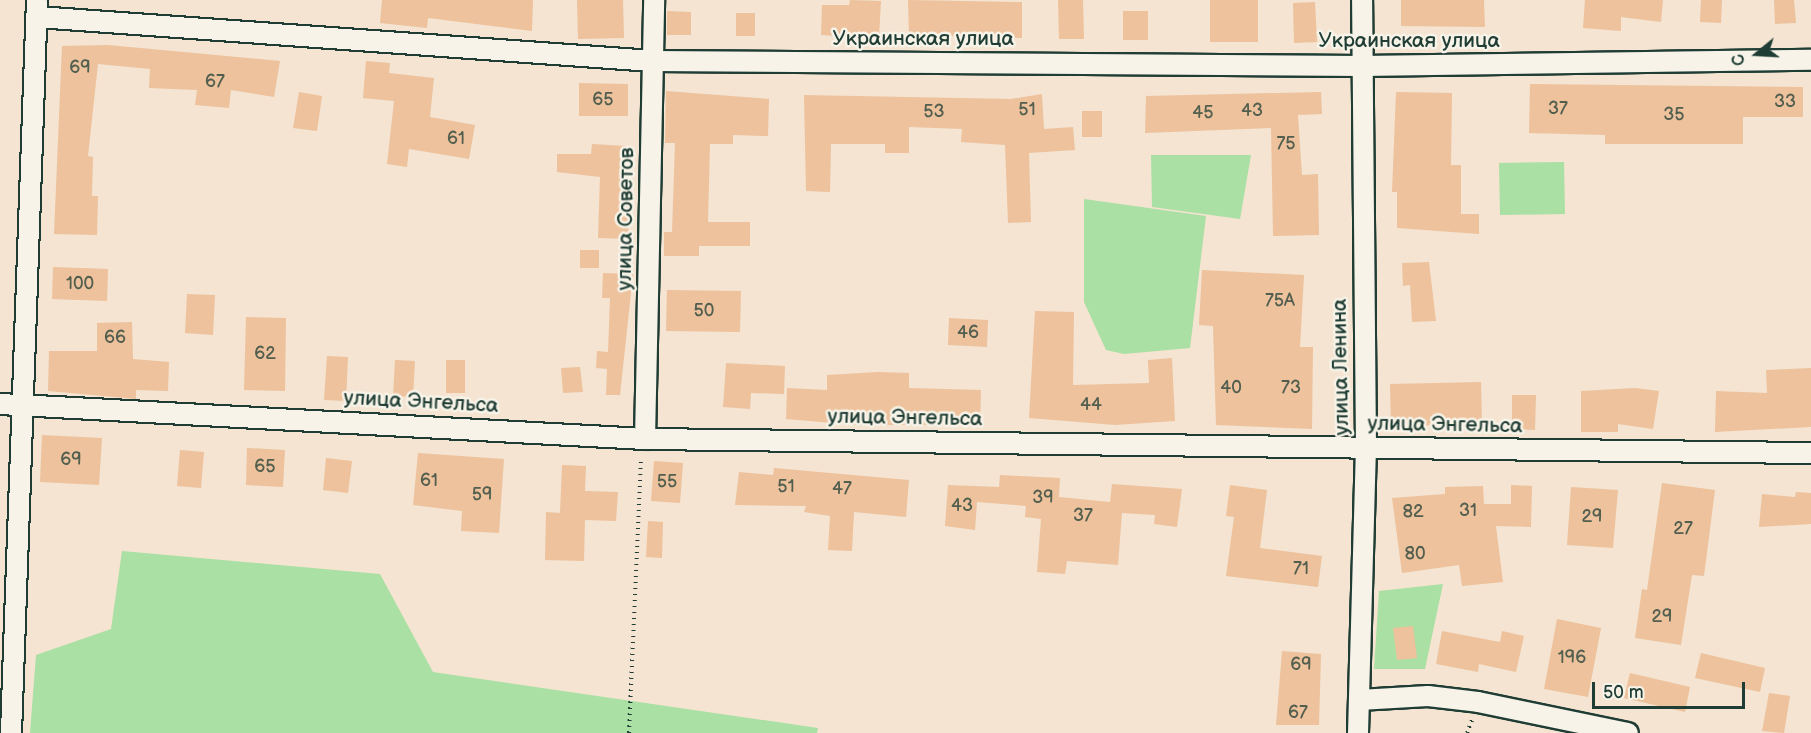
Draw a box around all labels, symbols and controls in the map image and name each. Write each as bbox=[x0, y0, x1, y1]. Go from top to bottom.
north arrow bbox=[1727, 24, 1787, 84]
street label: Украинская улица bbox=[832, 26, 1014, 52]
street label: Украинская улица bbox=[1318, 28, 1500, 54]
text: С bbox=[1729, 51, 1750, 68]
house number: 69 bbox=[69, 57, 91, 79]
house number: 67 bbox=[205, 71, 225, 93]
house number: 65 bbox=[592, 89, 614, 111]
house number: 33 bbox=[1774, 91, 1796, 113]
house number: 37 bbox=[1548, 98, 1568, 120]
house number: 51 bbox=[1018, 99, 1036, 121]
house number: 43 bbox=[1241, 100, 1263, 122]
house number: 53 bbox=[923, 101, 945, 123]
house number: 45 bbox=[1192, 102, 1214, 124]
house number: 35 bbox=[1663, 104, 1685, 126]
house number: 61 bbox=[447, 128, 465, 150]
house number: 75 bbox=[1276, 133, 1296, 155]
street label: улица Советов bbox=[612, 147, 640, 291]
house number: 100 bbox=[66, 273, 94, 295]
house number: 75А bbox=[1265, 290, 1295, 312]
street label: улица Ленина bbox=[1327, 298, 1355, 436]
house number: 50 bbox=[694, 300, 714, 322]
house number: 46 bbox=[957, 322, 979, 344]
house number: 66 bbox=[104, 327, 126, 349]
house number: 62 bbox=[254, 343, 276, 365]
house number: 40 bbox=[1220, 377, 1242, 399]
house number: 73 bbox=[1281, 377, 1301, 399]
street label: улица Энгельса bbox=[343, 385, 499, 419]
house number: 44 bbox=[1080, 394, 1102, 416]
street label: улица Энгельса bbox=[827, 404, 983, 432]
street label: улица Энгельса bbox=[1367, 411, 1523, 439]
house number: 69 bbox=[60, 449, 82, 471]
house number: 65 bbox=[254, 456, 276, 478]
house number: 61 bbox=[420, 470, 438, 492]
house number: 55 bbox=[657, 471, 677, 493]
house number: 51 bbox=[777, 476, 795, 498]
house number: 47 bbox=[832, 478, 852, 500]
house number: 59 bbox=[472, 484, 492, 506]
house number: 39 bbox=[1032, 487, 1054, 509]
house number: 43 bbox=[951, 495, 973, 517]
house number: 31 bbox=[1459, 500, 1477, 522]
house number: 82 bbox=[1402, 501, 1424, 523]
house number: 37 bbox=[1073, 505, 1093, 527]
house number: 29 bbox=[1581, 506, 1603, 528]
house number: 27 bbox=[1673, 518, 1693, 540]
house number: 80 bbox=[1404, 543, 1426, 565]
house number: 71 bbox=[1293, 558, 1309, 580]
house number: 29 bbox=[1651, 606, 1673, 628]
house number: 196 bbox=[1558, 647, 1586, 669]
house number: 69 bbox=[1290, 654, 1312, 676]
scale bar bbox=[1595, 670, 1748, 708]
text: 50 m bbox=[1603, 682, 1644, 703]
house number: 67 bbox=[1288, 702, 1308, 724]

